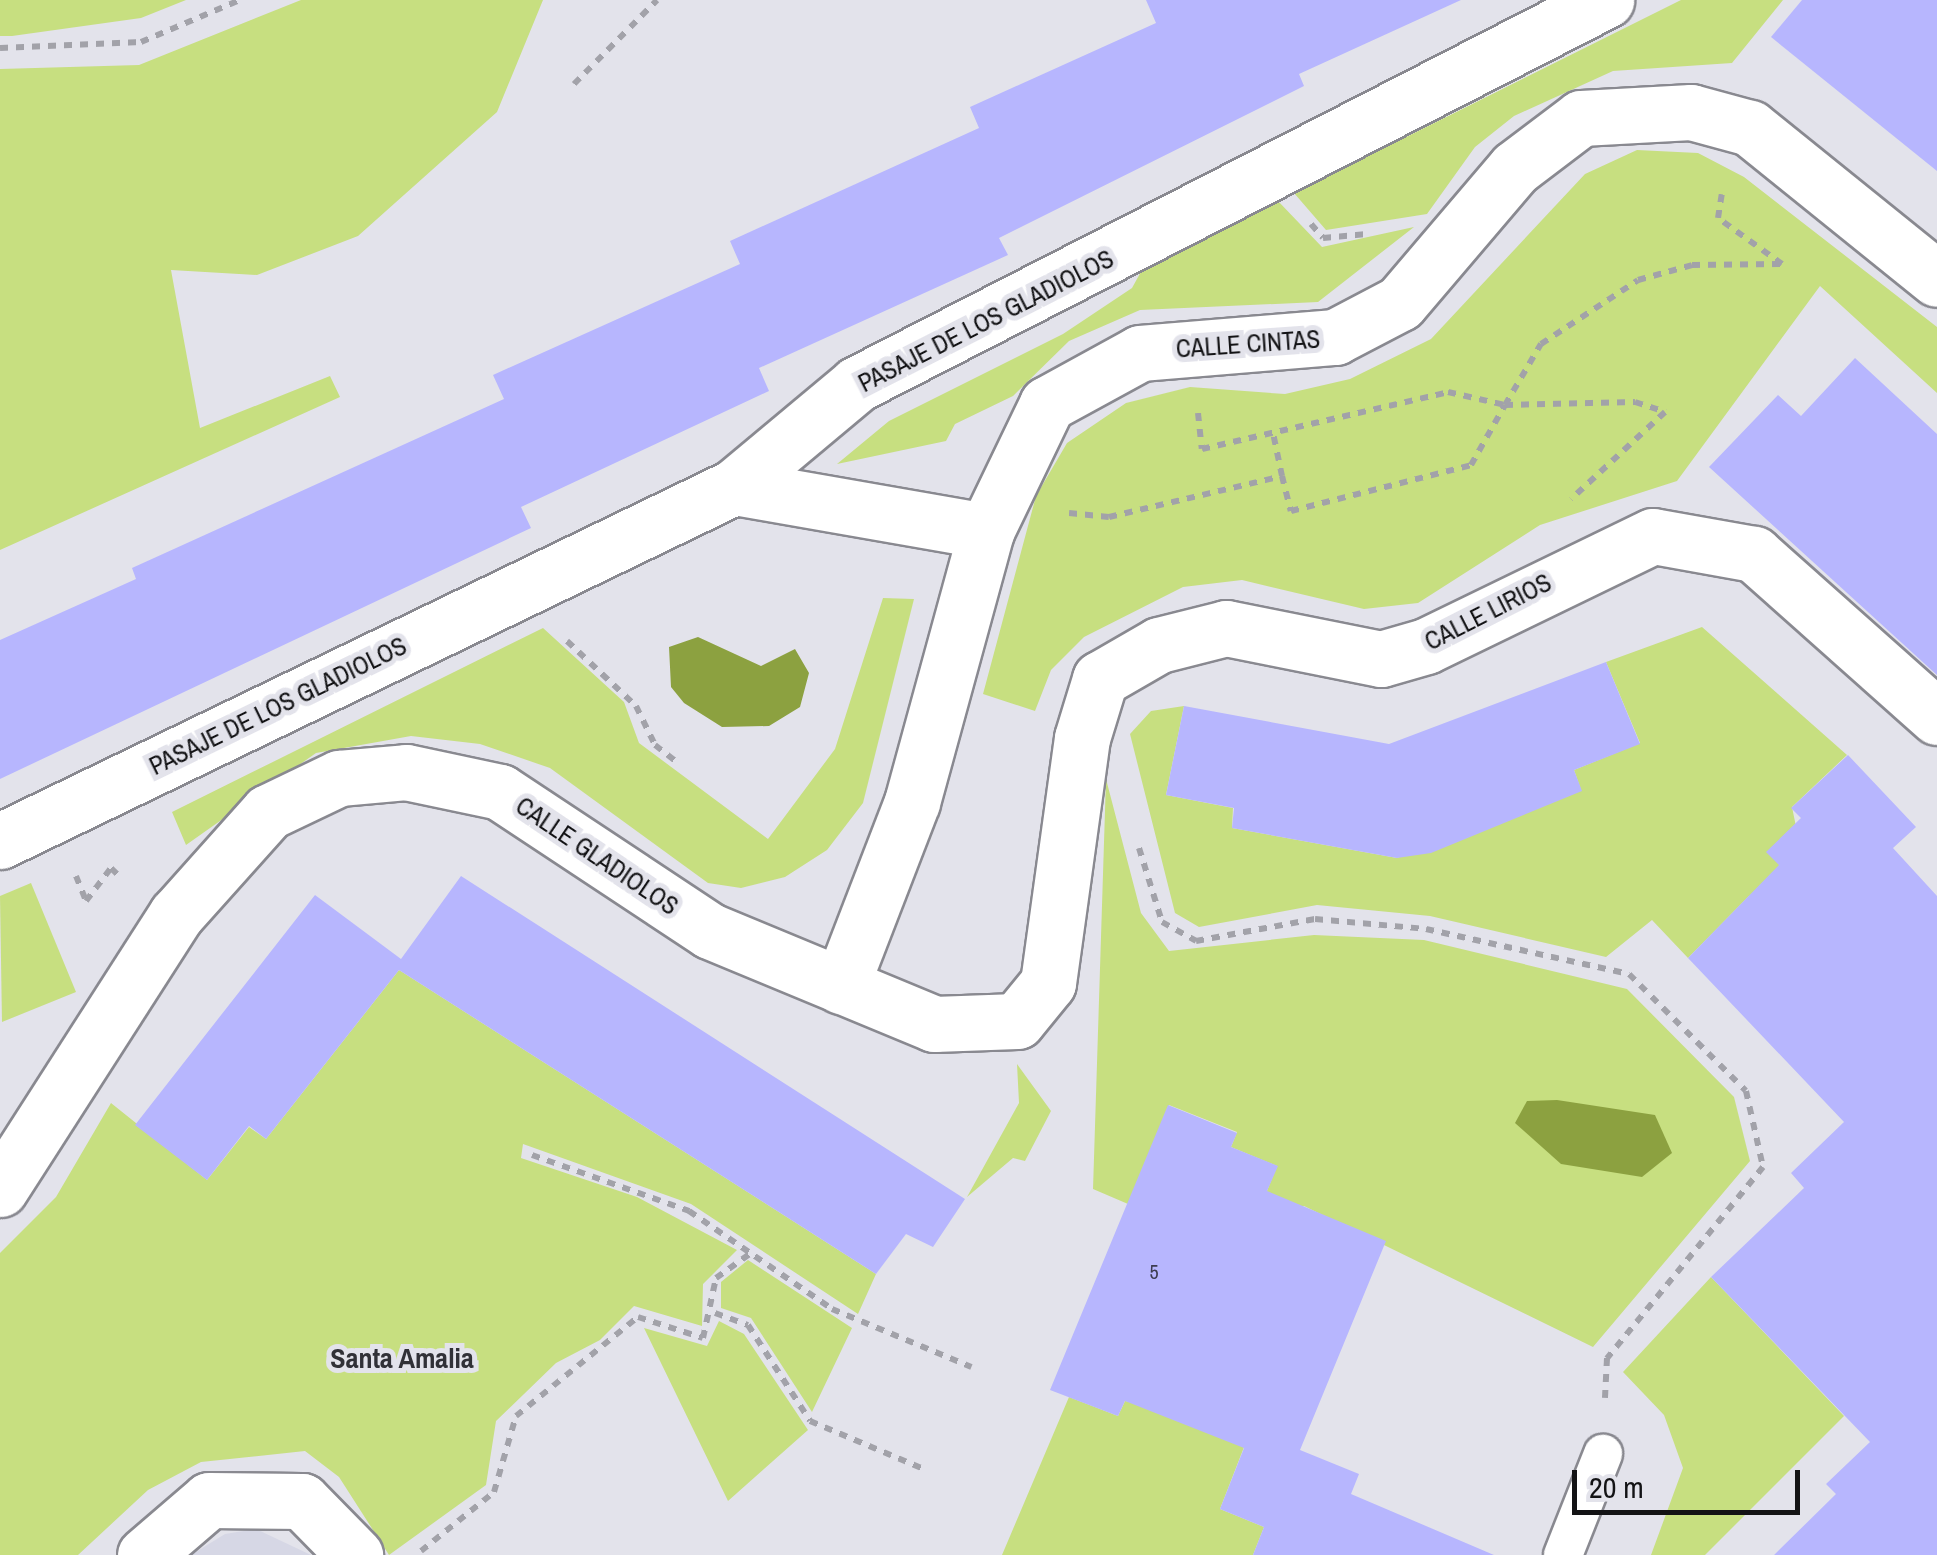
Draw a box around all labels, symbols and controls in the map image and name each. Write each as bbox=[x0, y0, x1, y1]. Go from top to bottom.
street label: PASAJE DE LOS GLADIOLOS bbox=[853, 244, 1119, 398]
street label: CALLE CINTAS bbox=[1175, 324, 1321, 364]
street label: CALLE LIRIOS bbox=[1420, 567, 1556, 657]
street label: PASAJE DE LOS GLADIOLOS bbox=[145, 631, 411, 781]
street label: CALLE GLADIOLOS bbox=[510, 791, 684, 921]
house number: 5 bbox=[1149, 1259, 1159, 1283]
district label: Santa Amalia bbox=[330, 1341, 474, 1375]
scale bar bbox=[1577, 1450, 1804, 1512]
text: 20 m bbox=[1589, 1467, 1644, 1507]

